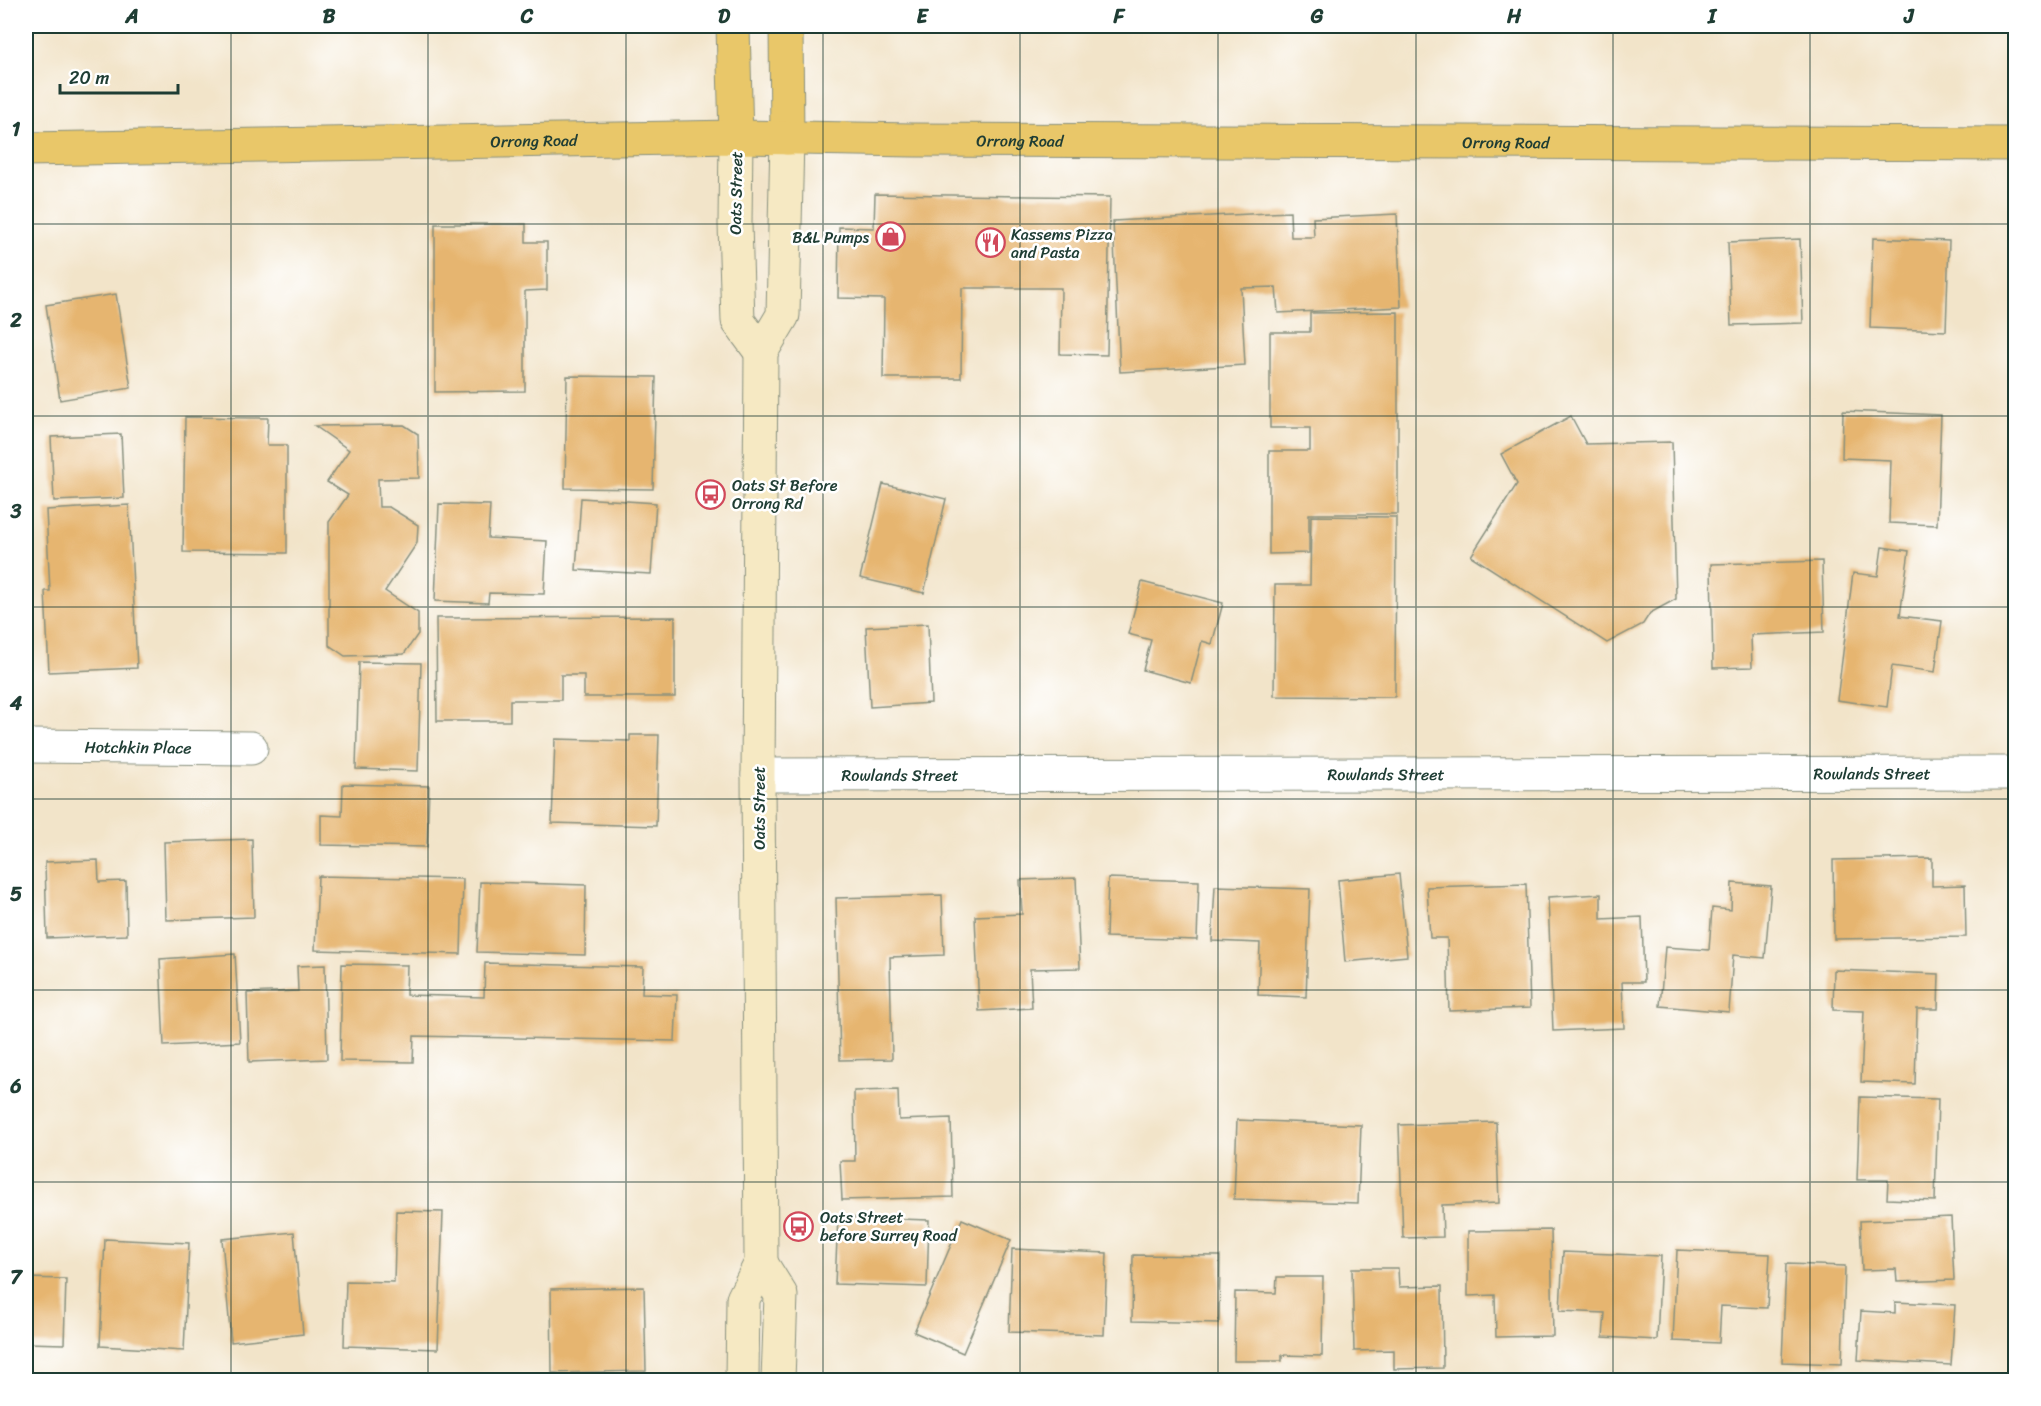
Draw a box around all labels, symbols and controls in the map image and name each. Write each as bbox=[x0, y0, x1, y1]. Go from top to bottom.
text: A bbox=[124, 0, 139, 34]
text: B bbox=[323, 0, 336, 34]
text: C bbox=[520, 0, 534, 34]
text: D bbox=[718, 0, 731, 34]
text: E bbox=[916, 0, 929, 34]
text: F bbox=[1113, 0, 1126, 34]
text: G bbox=[1310, 0, 1324, 34]
text: H bbox=[1506, 0, 1522, 34]
text: I bbox=[1707, 0, 1718, 34]
text: J bbox=[1903, 0, 1915, 34]
scale bar bbox=[60, 57, 178, 95]
text: 20 m bbox=[69, 62, 109, 94]
text: 1 bbox=[12, 112, 21, 147]
street label: Orrong Road bbox=[490, 125, 579, 156]
street label: Orrong Road bbox=[976, 126, 1065, 155]
street label: Orrong Road bbox=[1462, 127, 1551, 157]
street label: Oats Street bbox=[721, 151, 751, 235]
place label: Kassems Pizza and Pasta bbox=[1011, 220, 1113, 267]
shop icon: B&L Pumps bbox=[874, 221, 906, 253]
place label: B&L Pumps bbox=[792, 223, 869, 252]
restaurant icon: Kassems Pizza and Pasta bbox=[974, 227, 1006, 259]
text: 2 bbox=[9, 303, 22, 338]
place label: Oats St Before Orrong Rd bbox=[732, 471, 838, 518]
bus stop icon: Oats St Before Orrong Rd bbox=[695, 478, 727, 510]
text: 3 bbox=[10, 494, 22, 529]
text: 4 bbox=[9, 686, 23, 721]
street label: Hotchkin Place bbox=[84, 732, 192, 762]
street label: Rowlands Street bbox=[1328, 759, 1444, 789]
street label: Rowlands Street bbox=[1814, 759, 1930, 788]
street label: Rowlands Street bbox=[842, 760, 958, 789]
street label: Oats Street bbox=[745, 766, 774, 850]
text: 5 bbox=[10, 877, 22, 912]
text: 6 bbox=[9, 1069, 22, 1104]
place label: Oats Street before Surrey Road bbox=[820, 1203, 958, 1250]
bus stop icon: Oats Street before Surrey Road bbox=[783, 1210, 815, 1242]
text: 7 bbox=[10, 1260, 23, 1295]

